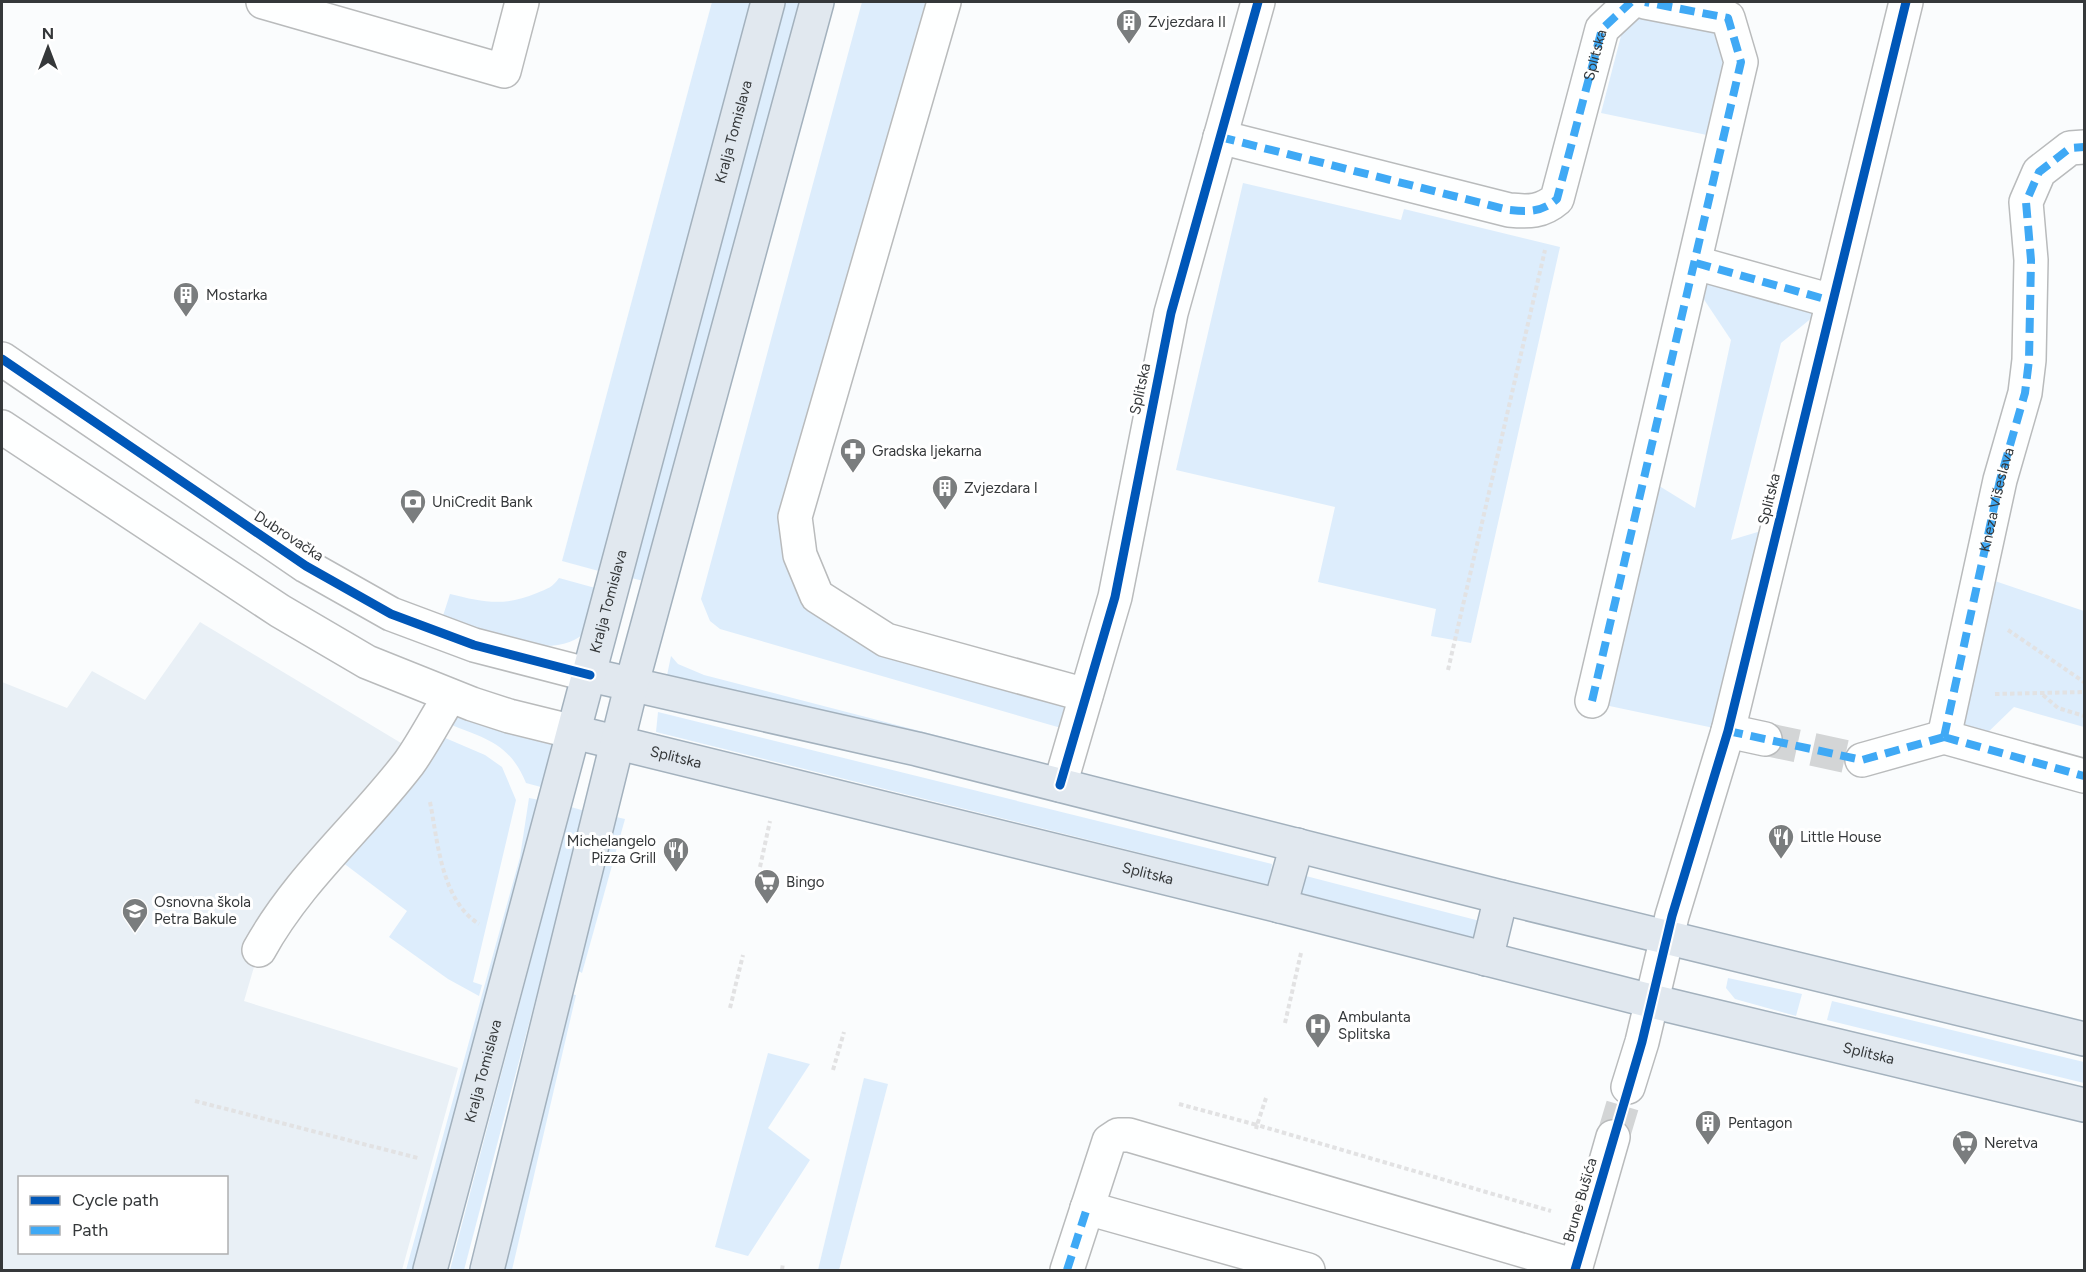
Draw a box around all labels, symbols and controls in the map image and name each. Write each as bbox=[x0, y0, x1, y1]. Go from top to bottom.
building icon: Zvjezdara II bbox=[1114, 7, 1144, 45]
place label: Zvjezdara II bbox=[1148, 13, 1226, 31]
north arrow bbox=[18, 18, 78, 78]
text: N bbox=[42, 24, 54, 43]
street label: Splitska bbox=[1580, 27, 1611, 83]
street label: Kralja Tomislava bbox=[711, 78, 756, 185]
building icon: Mostarka bbox=[171, 280, 201, 318]
place label: Mostarka bbox=[206, 286, 268, 304]
street label: Splitska bbox=[1126, 362, 1154, 416]
pharmacy icon: Gradska ljekarna bbox=[838, 436, 868, 474]
place label: Gradska ljekarna bbox=[872, 442, 982, 460]
street label: Kneza Višeslava bbox=[1976, 445, 2018, 554]
street label: Splitska bbox=[1754, 471, 1784, 527]
building icon: Zvjezdara I bbox=[930, 473, 960, 511]
place label: Zvjezdara I bbox=[964, 479, 1038, 497]
bank icon: UniCredit Bank bbox=[398, 487, 428, 525]
place label: UniCredit Bank bbox=[432, 493, 533, 511]
street label: Dubrovačka bbox=[251, 507, 327, 565]
street label: Kralja Tomislava bbox=[586, 548, 631, 655]
street label: Splitska bbox=[648, 742, 704, 772]
restaurant icon: Little House bbox=[1766, 822, 1796, 860]
place label: Little House bbox=[1800, 828, 1881, 846]
place label: Michelangelo Pizza Grill bbox=[567, 832, 656, 867]
restaurant icon: Michelangelo Pizza Grill bbox=[661, 835, 691, 873]
street label: Splitska bbox=[1120, 858, 1175, 888]
supermarket icon: Bingo bbox=[752, 867, 782, 905]
place label: Bingo bbox=[786, 873, 825, 891]
place label: Osnovna škola Petra Bakule bbox=[154, 893, 251, 928]
school or university icon: Osnovna škola Petra Bakule bbox=[120, 896, 150, 934]
place label: Ambulanta Splitska bbox=[1338, 1008, 1411, 1043]
hospital icon: Ambulanta Splitska bbox=[1303, 1011, 1333, 1049]
street label: Kralja Tomislava bbox=[461, 1017, 505, 1125]
street label: Splitska bbox=[1841, 1038, 1896, 1068]
building icon: Pentagon bbox=[1693, 1108, 1723, 1146]
place label: Pentagon bbox=[1728, 1114, 1792, 1132]
supermarket icon: Neretva bbox=[1950, 1128, 1980, 1166]
place label: Neretva bbox=[1984, 1134, 2038, 1152]
street label: Brune Bušića bbox=[1559, 1156, 1601, 1244]
legend bbox=[18, 1176, 228, 1254]
text: Cycle path bbox=[72, 1189, 159, 1211]
text: Path bbox=[72, 1219, 108, 1241]

